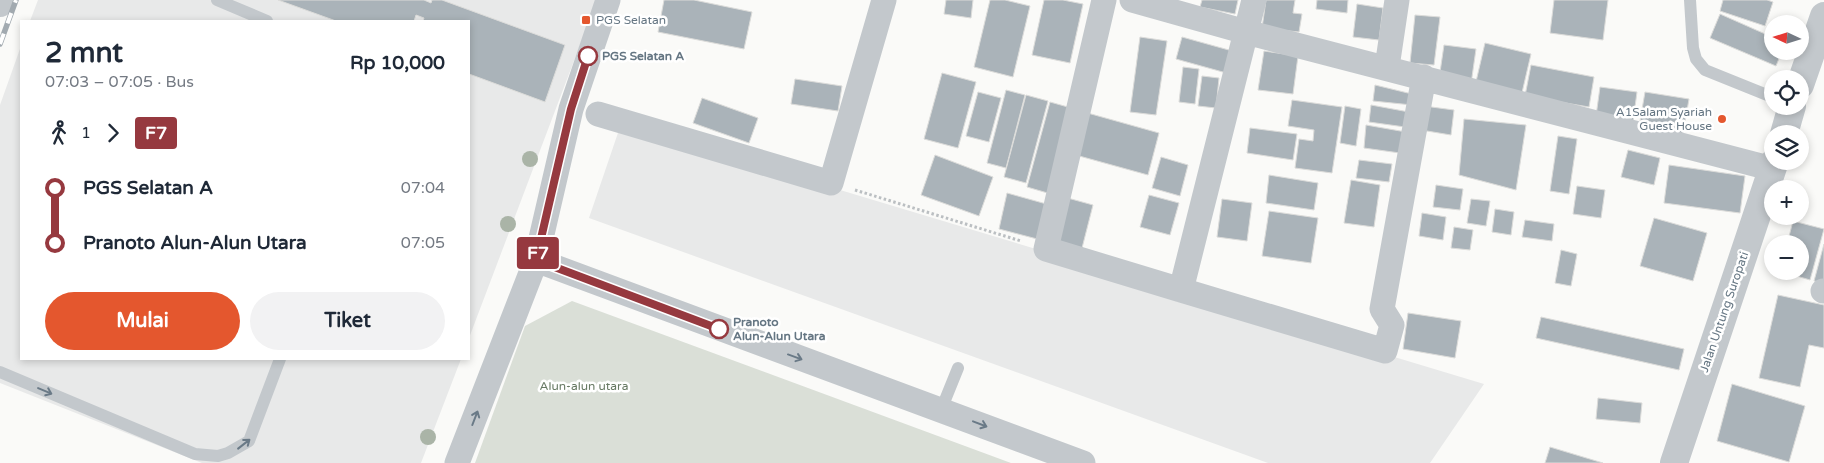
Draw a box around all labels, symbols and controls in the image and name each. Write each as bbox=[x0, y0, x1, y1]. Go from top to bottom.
place label: PGS Selatan bbox=[596, 13, 666, 27]
marker: PGS Selatan bbox=[580, 14, 592, 26]
north arrow bbox=[1764, 15, 1809, 60]
map controls bbox=[1764, 15, 1809, 280]
text: 2 mnt bbox=[45, 36, 123, 70]
marker: PGS Selatan A bbox=[578, 46, 598, 66]
place label: PGS Selatan A bbox=[602, 49, 684, 63]
text: Rp 10,000 bbox=[350, 52, 445, 74]
button: locate bbox=[1764, 70, 1809, 115]
text: 07:03 – 07:05 · Bus bbox=[45, 72, 194, 92]
place label: A1Salam Syariah Guest House bbox=[1616, 105, 1712, 133]
marker: A1Salam Syariah Guest House bbox=[1716, 113, 1728, 125]
icon: walk bbox=[45, 119, 73, 147]
icon: forward bbox=[99, 119, 127, 147]
text: F7 bbox=[145, 122, 167, 144]
text: 1 bbox=[81, 123, 91, 143]
button: layers bbox=[1764, 125, 1809, 170]
text: PGS Selatan A bbox=[83, 177, 213, 199]
text: 07:04 bbox=[401, 178, 445, 198]
button: + bbox=[1764, 180, 1809, 225]
text: Pranoto Alun-Alun Utara bbox=[83, 232, 307, 254]
text: 07:05 bbox=[401, 233, 445, 253]
button: − bbox=[1764, 235, 1809, 280]
line badge: F7 bbox=[516, 237, 560, 269]
text: F7 bbox=[527, 242, 549, 264]
street label: Jalan Untung Suropati bbox=[1697, 250, 1751, 374]
button: Mulai bbox=[45, 292, 240, 350]
button: Tiket bbox=[250, 292, 445, 350]
place label: Pranoto Alun-Alun Utara bbox=[733, 315, 826, 343]
marker: Pranoto Alun-Alun Utara bbox=[709, 319, 729, 339]
one-way arrow bbox=[787, 353, 802, 362]
park label: Alun-alun utara bbox=[540, 379, 628, 393]
one-way arrow bbox=[37, 387, 52, 397]
one-way arrow bbox=[471, 410, 480, 426]
one-way arrow bbox=[972, 420, 988, 429]
one-way arrow bbox=[237, 439, 250, 450]

